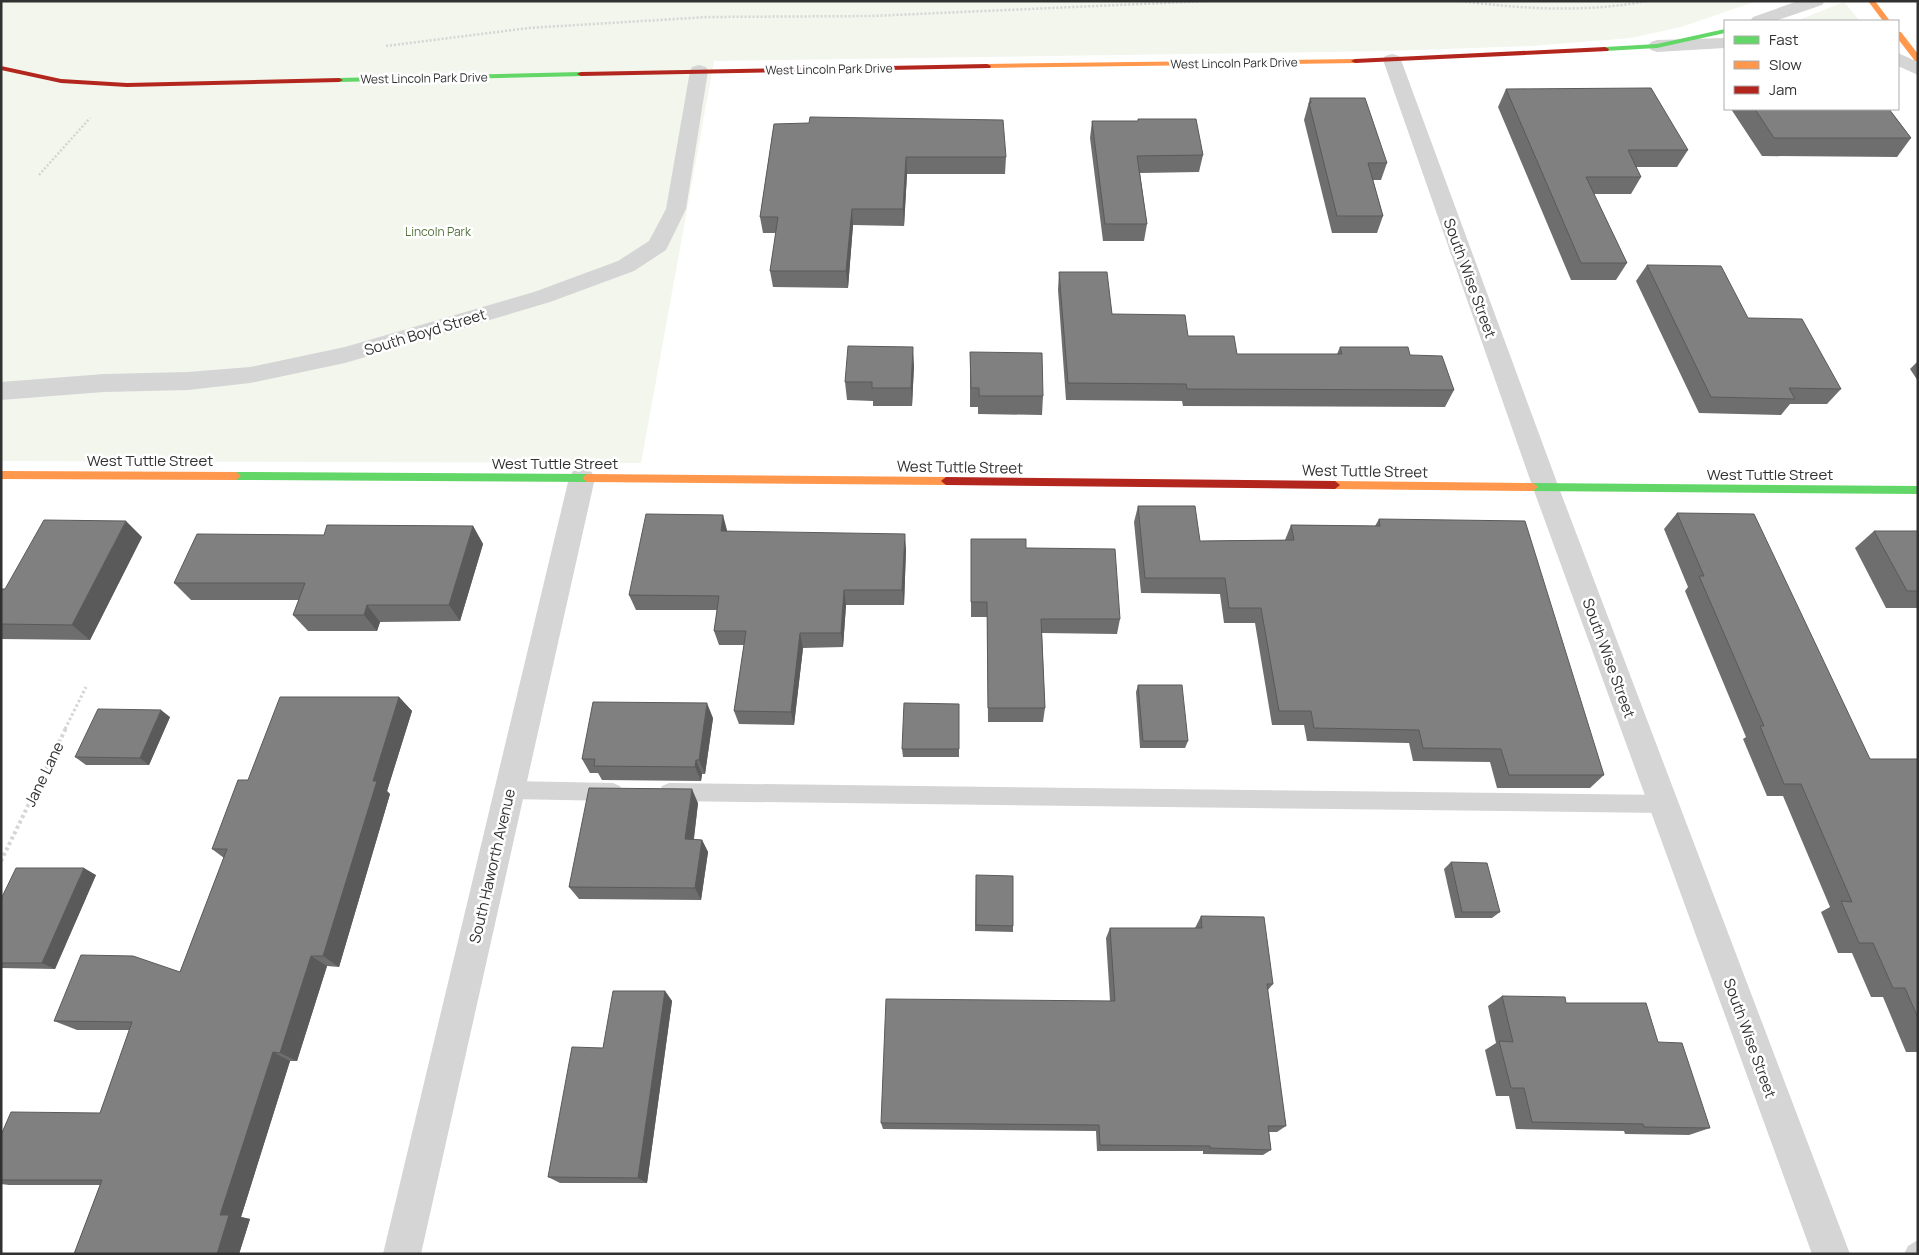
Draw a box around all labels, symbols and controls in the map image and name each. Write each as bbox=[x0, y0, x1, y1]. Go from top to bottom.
legend bbox=[1724, 20, 1899, 110]
text: Fast bbox=[1769, 29, 1798, 50]
street label: West Lincoln Park Drive bbox=[1170, 53, 1298, 73]
text: Slow bbox=[1769, 54, 1802, 75]
street label: West Lincoln Park Drive bbox=[765, 59, 893, 79]
street label: West Lincoln Park Drive bbox=[360, 68, 488, 88]
text: Jam bbox=[1769, 79, 1797, 100]
street label: South Wise Street bbox=[1439, 215, 1501, 341]
park label: Lincoln Park bbox=[405, 223, 472, 240]
street label: South Boyd Street bbox=[362, 303, 488, 361]
street label: West Tuttle Street bbox=[87, 450, 213, 471]
street label: West Tuttle Street bbox=[492, 453, 618, 474]
street label: West Tuttle Street bbox=[897, 455, 1023, 479]
street label: West Tuttle Street bbox=[1302, 459, 1428, 483]
street label: West Tuttle Street bbox=[1707, 464, 1833, 485]
street label: South Wise Street bbox=[1578, 595, 1640, 721]
street label: Jane Lane bbox=[19, 738, 69, 810]
street label: South Haworth Avenue bbox=[464, 786, 520, 945]
street label: South Wise Street bbox=[1719, 975, 1781, 1101]

